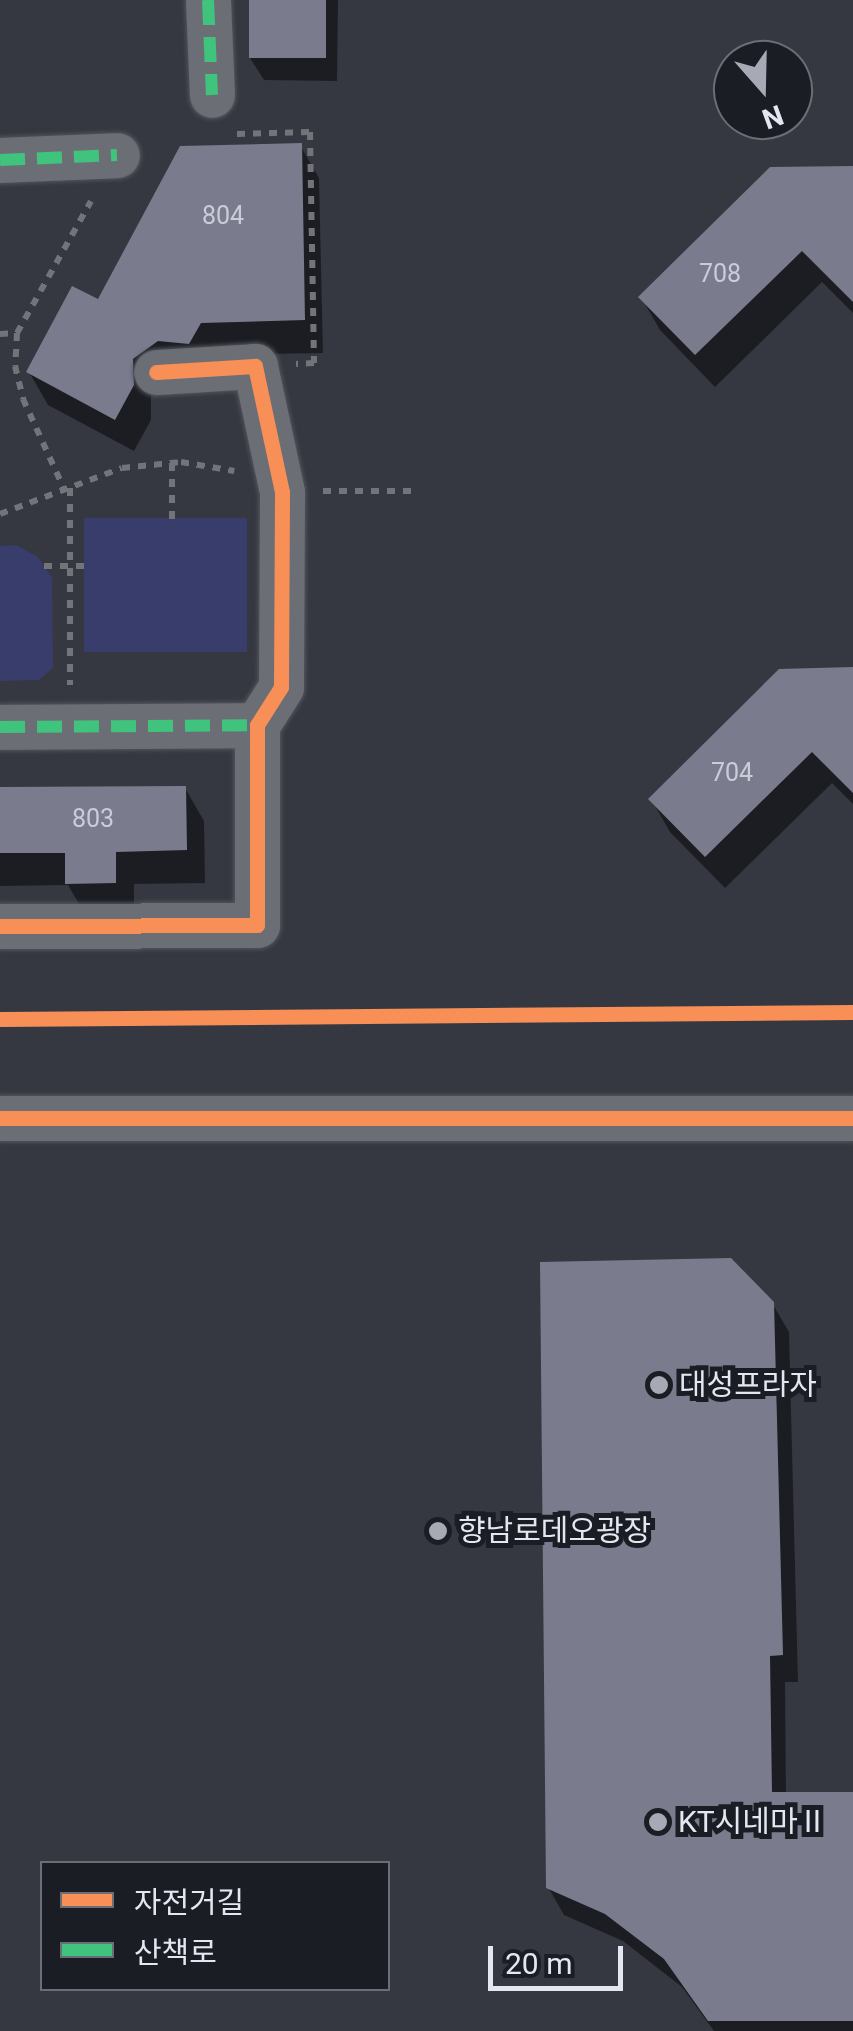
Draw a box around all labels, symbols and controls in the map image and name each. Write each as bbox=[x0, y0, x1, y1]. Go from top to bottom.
north arrow bbox=[713, 40, 813, 140]
text: N bbox=[758, 98, 788, 136]
house number: 804 bbox=[202, 201, 244, 231]
house number: 708 bbox=[699, 259, 741, 289]
house number: 704 bbox=[711, 758, 753, 788]
house number: 803 bbox=[72, 804, 114, 834]
place label: 대성프라자 bbox=[679, 1367, 817, 1403]
marker: 대성프라자 bbox=[648, 1374, 670, 1396]
place label: 향남로데오광장 bbox=[458, 1513, 651, 1549]
marker: 향남로데오광장 bbox=[427, 1520, 449, 1542]
place label: KT시네마Ⅱ bbox=[678, 1804, 828, 1840]
marker: KT시네마Ⅱ bbox=[647, 1811, 669, 1833]
legend bbox=[40, 1861, 390, 1991]
text: 자전거길 bbox=[134, 1885, 244, 1920]
scale bar bbox=[493, 1926, 628, 1988]
text: 산책로 bbox=[134, 1935, 217, 1970]
text: 20 m bbox=[505, 1946, 572, 1981]

